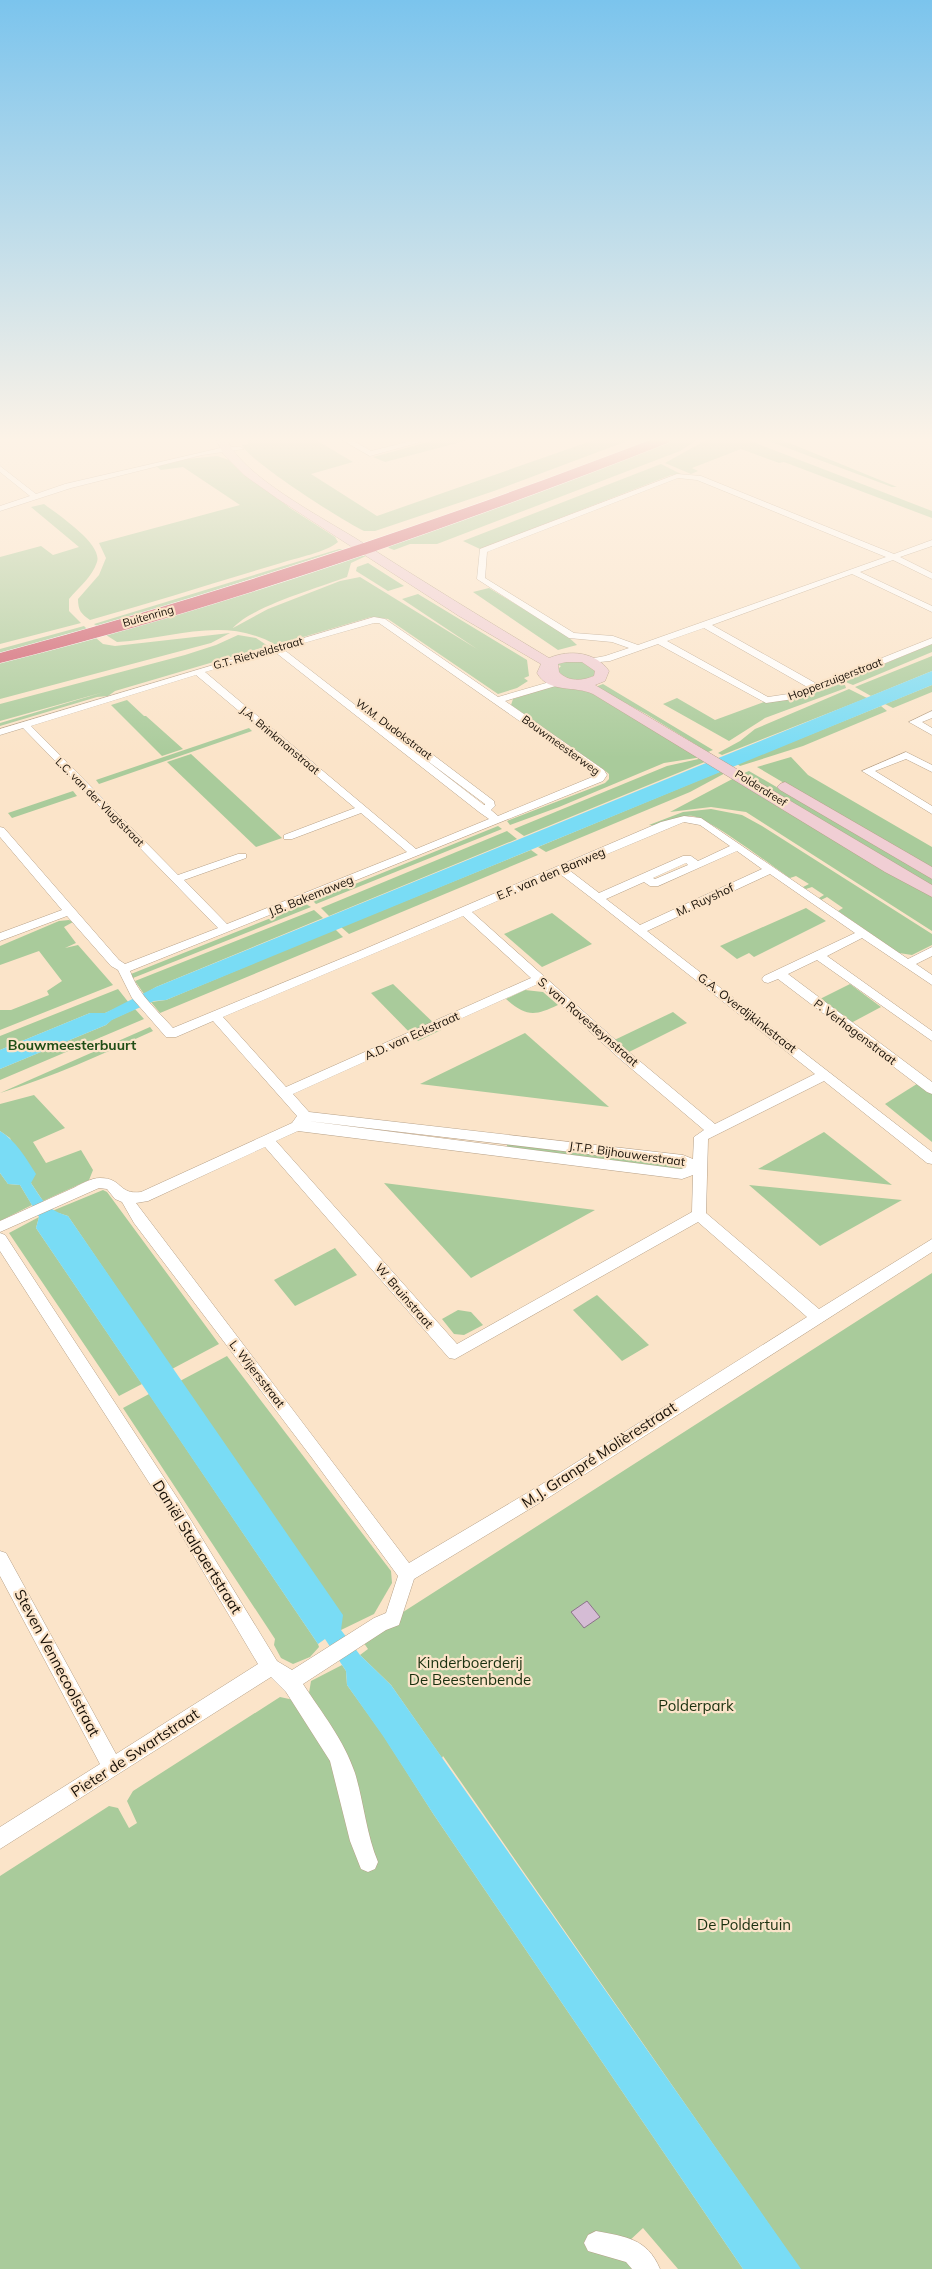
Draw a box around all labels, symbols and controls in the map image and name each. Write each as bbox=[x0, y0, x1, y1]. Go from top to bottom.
street label: Buitenring bbox=[121, 602, 175, 630]
street label: G.T. Rietveldstraat bbox=[212, 633, 305, 672]
street label: Hopperzuigerstraat bbox=[786, 655, 884, 703]
street label: W.M. Dudokstraat bbox=[353, 696, 435, 762]
street label: J.A. Brinkmanstraat bbox=[238, 703, 323, 777]
street label: Bouwmeesterweg bbox=[519, 712, 603, 778]
street label: L.C. van der Vlugtstraat bbox=[53, 755, 147, 849]
street label: Polderdreef bbox=[732, 767, 790, 810]
street label: E.F. van den Banweg bbox=[494, 844, 607, 903]
street label: J.B. Bakemaweg bbox=[266, 872, 355, 919]
street label: M. Ruyshof bbox=[674, 879, 737, 919]
street label: G.A. Overdijkinkstraat bbox=[695, 969, 800, 1056]
street label: S. van Ravesteynstraat bbox=[535, 974, 642, 1069]
street label: P. Verhagenstraat bbox=[811, 996, 900, 1068]
street label: A.D. van Eckstraat bbox=[362, 1008, 461, 1063]
district label: Bouwmeesterbuurt bbox=[8, 1036, 137, 1054]
street label: J.T.P. Bijhouwerstraat bbox=[568, 1138, 686, 1169]
street label: W. Bruinstraat bbox=[372, 1260, 437, 1331]
street label: L. Wijersstraat bbox=[226, 1337, 288, 1410]
street label: M.J. Granpré Molièrestraat bbox=[518, 1397, 680, 1512]
street label: Daniël Stalpaertstraat bbox=[149, 1476, 246, 1617]
street label: Steven Vennecoolstraat bbox=[11, 1586, 104, 1740]
park label: Kinderboerderij De Beestenbende bbox=[409, 1653, 531, 1689]
park label: Polderpark bbox=[658, 1696, 734, 1715]
street label: Pieter de Swartstraat bbox=[67, 1704, 202, 1801]
park label: De Poldertuin bbox=[697, 1915, 791, 1934]

